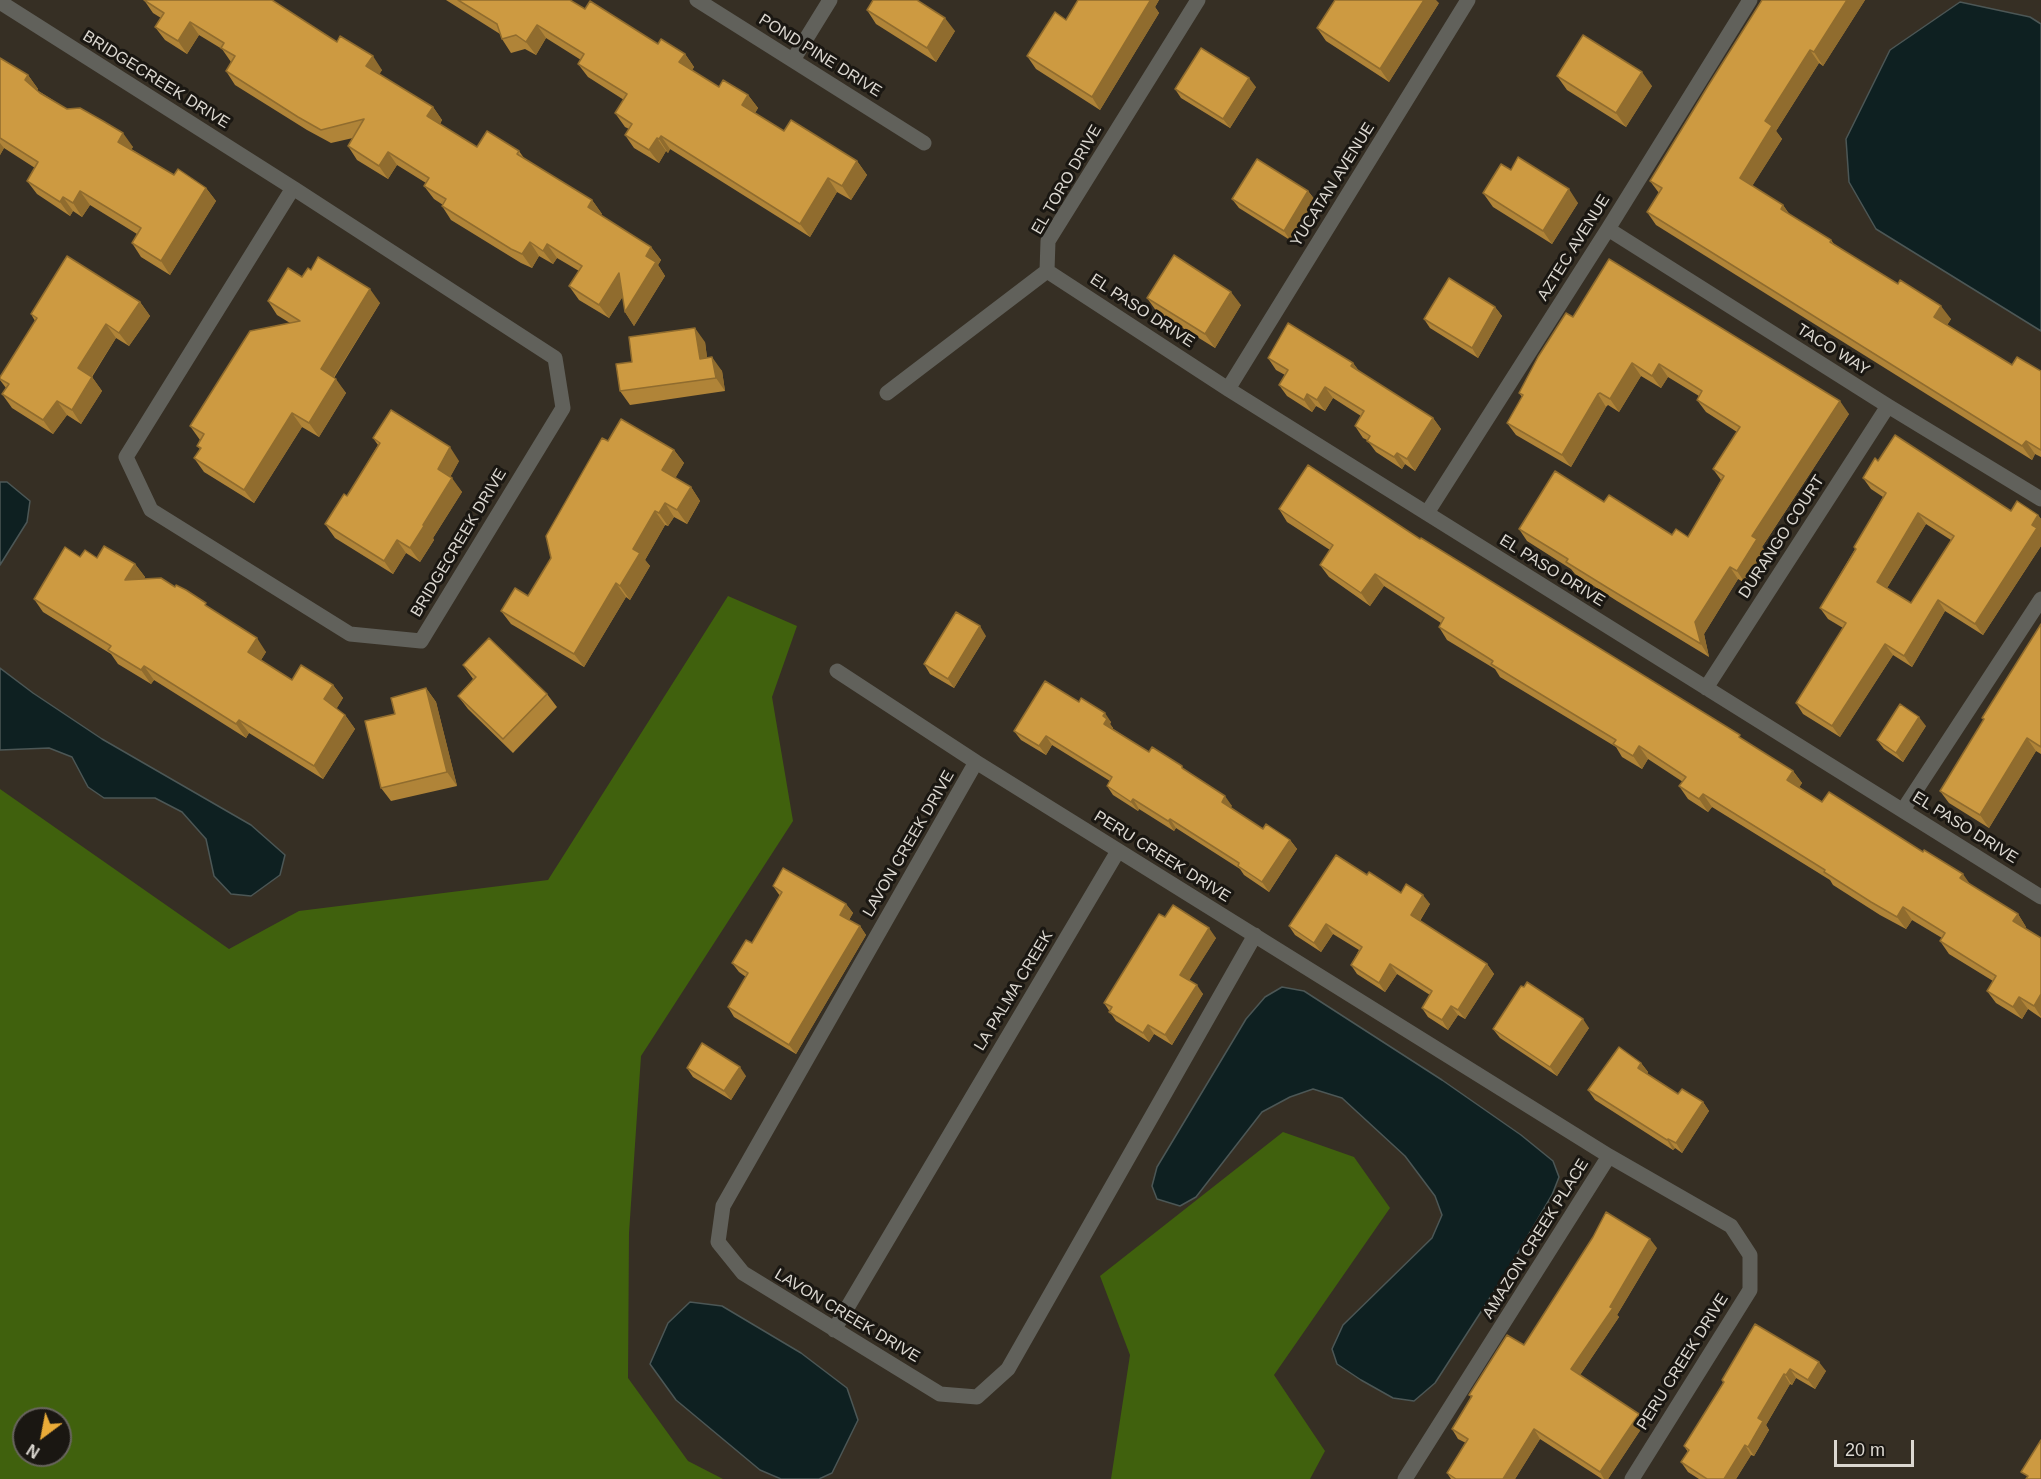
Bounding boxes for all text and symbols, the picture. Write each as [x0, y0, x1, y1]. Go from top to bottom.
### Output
street label: POND PINE DRIVE [755, 10, 885, 102]
street label: BRIDGECREEK DRIVE [79, 27, 233, 133]
street label: YUCATAN AVENUE [1287, 119, 1379, 251]
street label: EL TORO DRIVE [1028, 122, 1106, 238]
street label: AZTEC AVENUE [1534, 191, 1614, 305]
street label: EL PASO DRIVE [1086, 270, 1198, 352]
street label: TACO WAY [1793, 320, 1873, 380]
street label: BRIDGECREEK DRIVE [407, 465, 511, 621]
street label: DURANGO COURT [1735, 472, 1829, 602]
street label: EL PASO DRIVE [1496, 531, 1608, 611]
street label: LAVON CREEK DRIVE [859, 767, 959, 921]
street label: EL PASO DRIVE [1909, 788, 2021, 868]
street label: PERU CREEK DRIVE [1090, 807, 1234, 907]
street label: LA PALMA CREEK [971, 927, 1057, 1055]
street label: AMAZON CREEK PLACE [1479, 1155, 1593, 1323]
street label: LAVON CREEK DRIVE [771, 1265, 923, 1367]
street label: PERU CREEK DRIVE [1633, 1290, 1733, 1434]
north arrow [12, 1407, 72, 1467]
scale bar [1837, 1428, 1916, 1466]
text: 20 m [1845, 1440, 1885, 1460]
text: N [24, 1441, 43, 1461]

